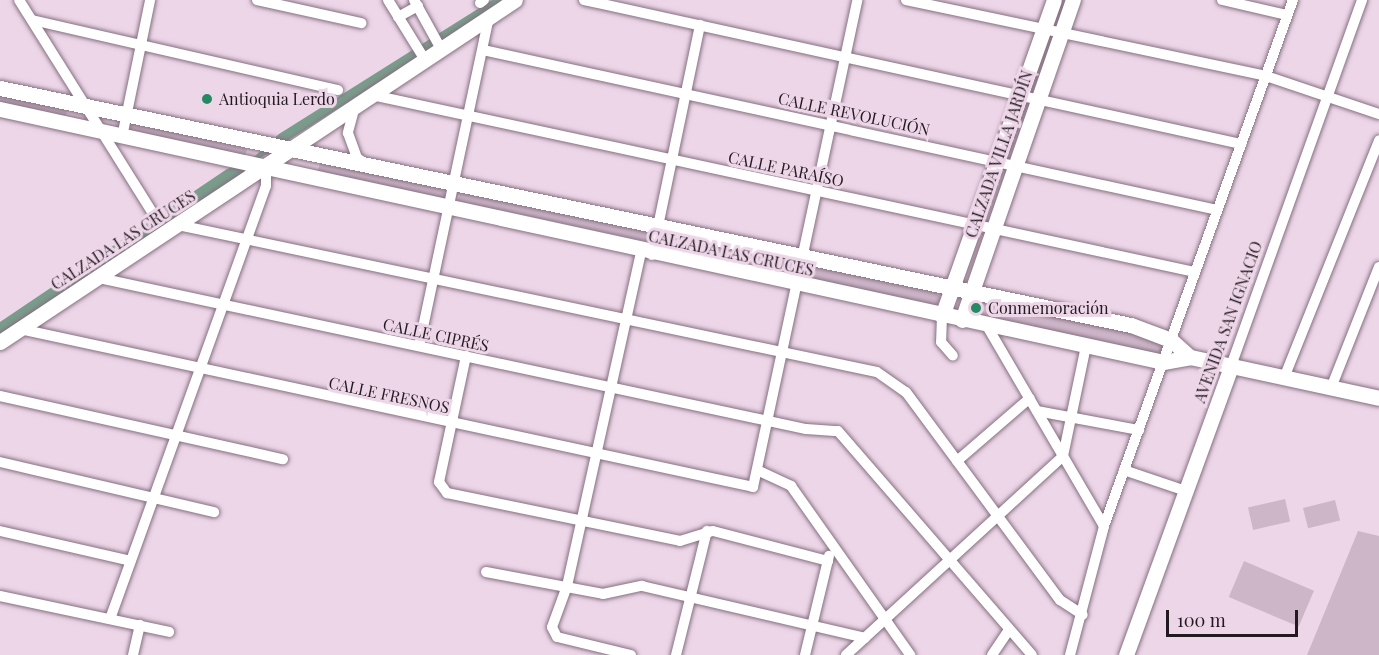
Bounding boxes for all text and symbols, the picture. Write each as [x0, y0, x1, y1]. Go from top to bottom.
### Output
street label: CALZADA VILLA JARDÍN [961, 67, 1037, 241]
place label: Antioquia Lerdo [219, 89, 335, 109]
street label: CALLE REVOLUCIÓN [776, 89, 932, 139]
marker: Antioquia Lerdo [200, 92, 214, 106]
street label: CALLE PARAÍSO [726, 147, 846, 191]
street label: CALZADA LAS CRUCES [47, 186, 199, 294]
street label: CALZADA LAS CRUCES [647, 226, 815, 280]
street label: AVENIDA SAN IGNACIO [1190, 239, 1266, 405]
place label: Conmemoración [988, 298, 1108, 318]
marker: Conmemoración [969, 301, 983, 315]
street label: CALLE CIPRÉS [381, 314, 491, 356]
street label: CALLE FRESNOS [327, 373, 451, 417]
scale bar [1169, 598, 1301, 636]
text: 100 m [1177, 608, 1226, 632]

